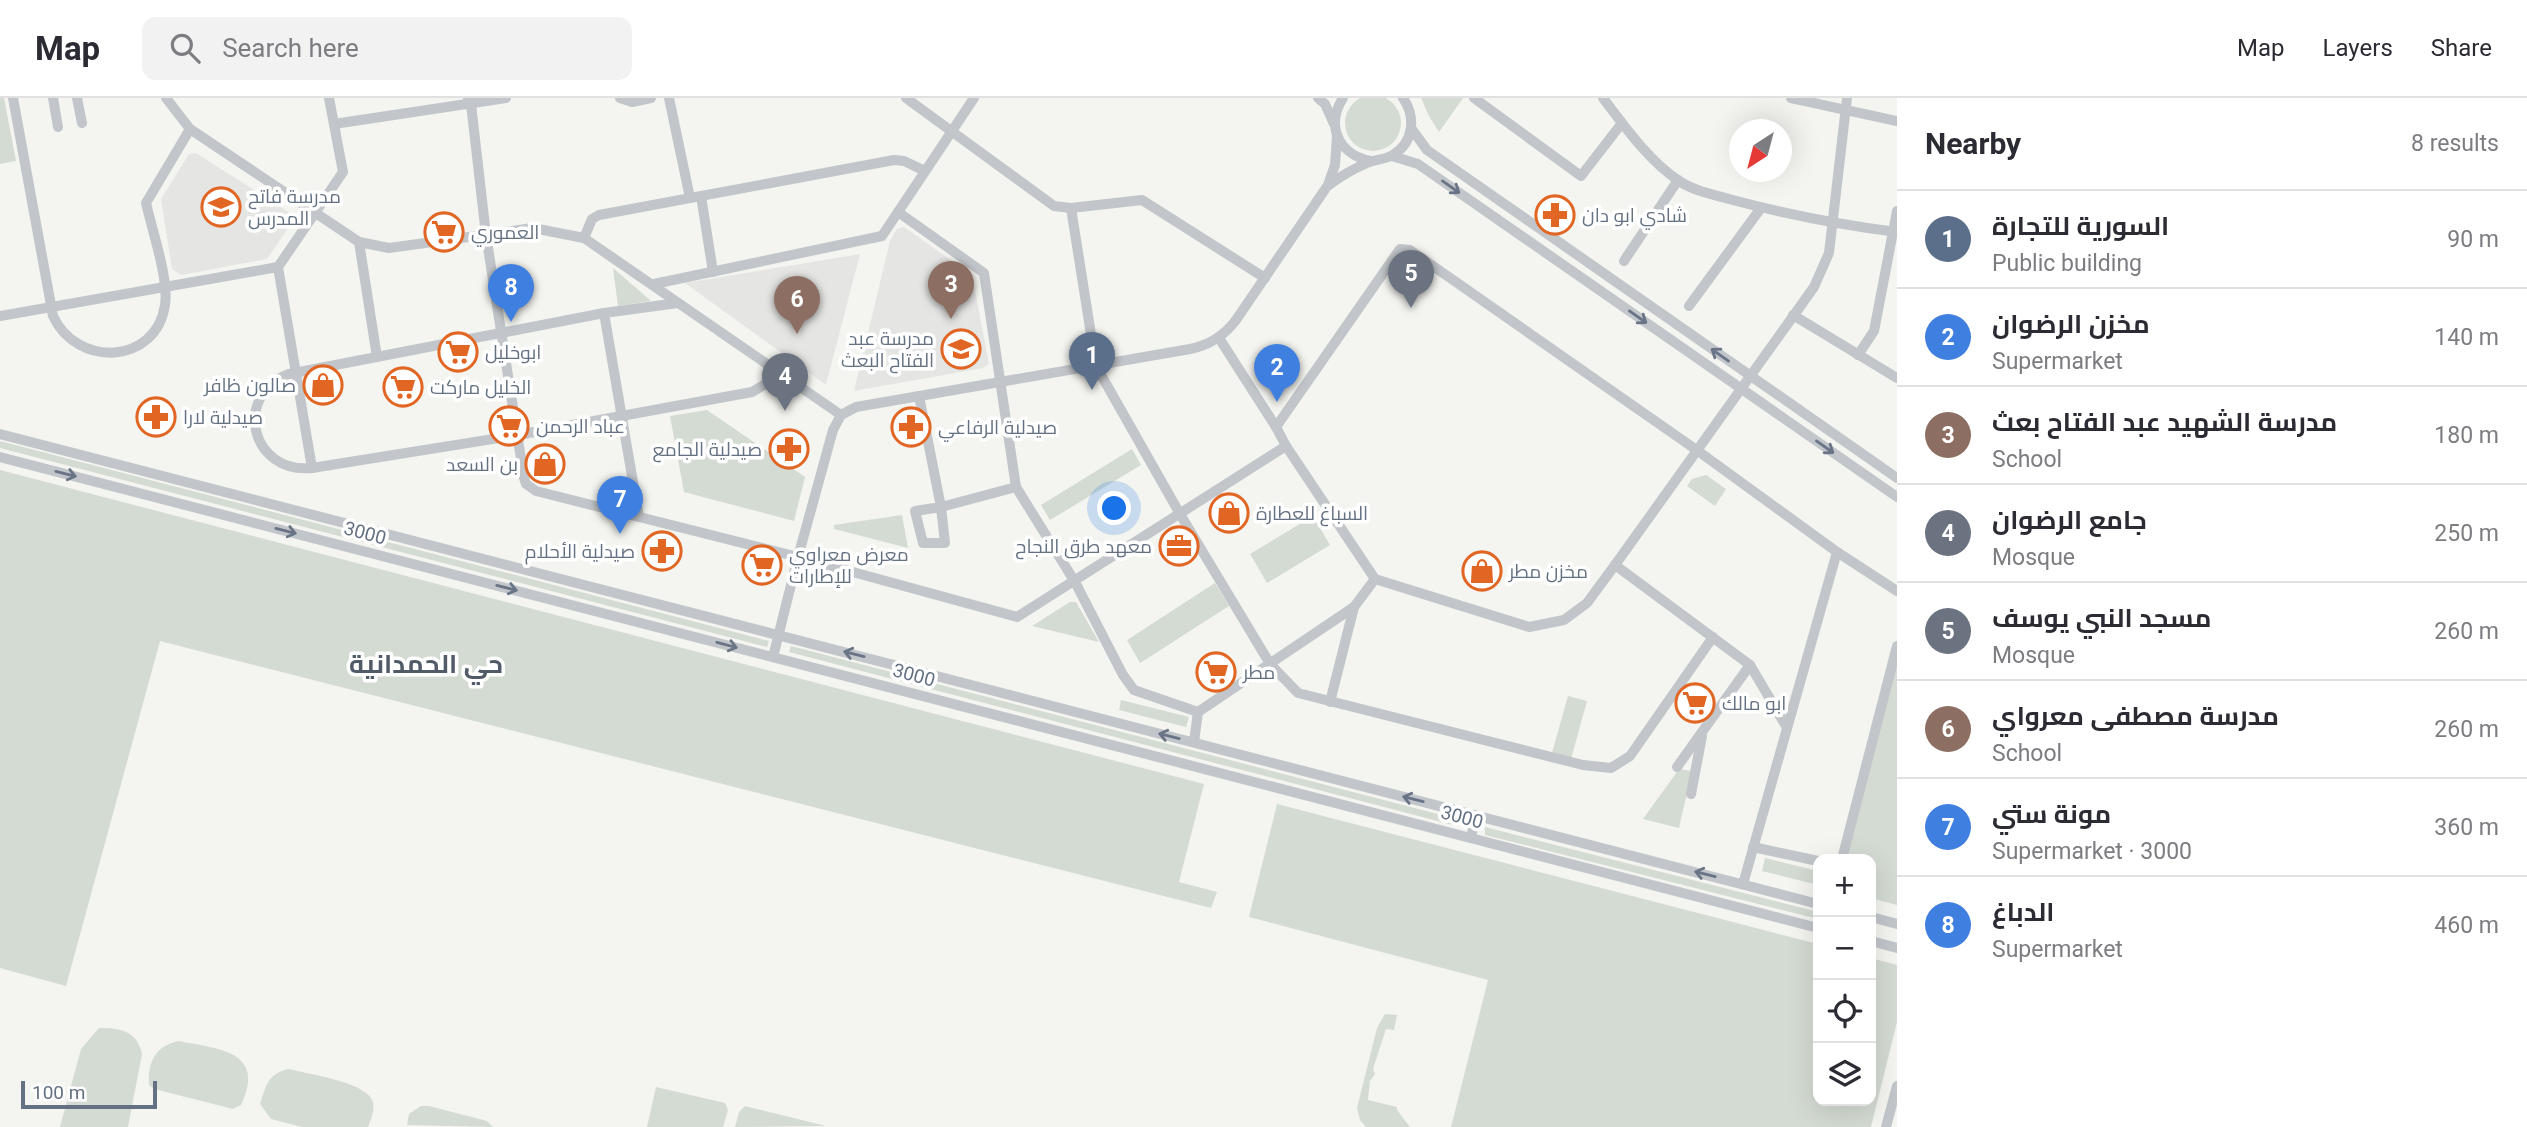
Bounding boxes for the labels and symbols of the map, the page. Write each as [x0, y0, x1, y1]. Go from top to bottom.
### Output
north arrow [1729, 119, 1792, 182]
one-way arrow [1441, 180, 1460, 194]
place label: مدرسة فاتح المدرس [248, 185, 341, 230]
school or university icon: مدرسة فاتح المدرس [200, 186, 242, 228]
pharmacy icon: شادي ابو دان [1534, 194, 1576, 236]
place label: شادي ابو دان [1582, 204, 1687, 230]
supermarket icon: العموري [423, 211, 465, 253]
place label: العموري [471, 221, 539, 247]
pin: 5 [1388, 250, 1434, 308]
pin: 3 [928, 261, 974, 319]
pin: 8 [488, 264, 534, 322]
pin: 6 [774, 276, 820, 334]
one-way arrow [1628, 310, 1647, 324]
place label: مدرسة عبد الفتاح البعث [841, 327, 934, 374]
school or university icon: مدرسة عبد الفتاح البعث [940, 328, 982, 370]
supermarket icon: ابوخليل [437, 331, 479, 373]
pin: 1 [1069, 332, 1115, 390]
place label: ابوخليل [485, 341, 541, 364]
pin: 2 [1254, 344, 1300, 402]
one-way arrow [1711, 348, 1730, 362]
pin: 4 [762, 353, 808, 411]
shop icon: صالون ظافر [302, 364, 344, 406]
supermarket icon: الخليل ماركت [382, 366, 424, 408]
place label: صالون ظافر [203, 374, 296, 397]
place label: الخليل ماركت [430, 376, 531, 399]
pharmacy icon: صيدلية لارا [135, 396, 177, 438]
supermarket icon: عباد الرحمن [488, 405, 530, 447]
place label: صيدلية لارا [183, 406, 263, 429]
pharmacy icon: صيدلية الرفاعي [890, 406, 932, 448]
place label: عباد الرحمن [536, 415, 625, 438]
place label: صيدلية الرفاعي [938, 416, 1057, 442]
pharmacy icon: صيدلية الجامع [768, 428, 810, 470]
place label: صيدلية الجامع [653, 438, 762, 463]
one-way arrow [1815, 440, 1834, 454]
shop icon: بن السعد [524, 443, 566, 485]
place label: بن السعد [446, 453, 518, 476]
one-way arrow [54, 468, 77, 481]
pin: 7 [597, 476, 643, 534]
your location [1097, 491, 1131, 525]
shop icon: السباغ للعطارة [1208, 492, 1250, 534]
place label: السباغ للعطارة [1256, 502, 1368, 527]
street label: 3000 [341, 516, 389, 550]
one-way arrow [274, 525, 297, 538]
office icon: معهد طرق النجاح [1158, 525, 1200, 567]
pharmacy icon: صيدلية الأحلام [641, 530, 683, 572]
place label: معهد طرق النجاح [1015, 535, 1152, 560]
place label: صيدلية الأحلام [525, 540, 635, 565]
place label: معرض معراوي للإطارات [789, 543, 909, 588]
supermarket icon: معرض معراوي للإطارات [741, 544, 783, 586]
shop icon: مخزن مطر [1461, 550, 1503, 592]
place label: مخزن مطر [1508, 560, 1588, 583]
one-way arrow [495, 582, 517, 595]
one-way arrow [716, 639, 738, 652]
one-way arrow [843, 647, 865, 660]
district label: حي الحمدانية [349, 649, 503, 685]
supermarket icon: مطر [1195, 651, 1237, 693]
street label: 3000 [890, 658, 938, 692]
place label: مطر [1242, 661, 1275, 684]
supermarket icon: ابو مالك [1674, 682, 1716, 724]
place label: ابو مالك [1722, 692, 1786, 715]
one-way arrow [1158, 729, 1181, 742]
one-way arrow [1402, 792, 1425, 805]
street label: 3000 [1438, 800, 1486, 834]
one-way arrow [1694, 867, 1717, 880]
scale bar [21, 1078, 158, 1110]

